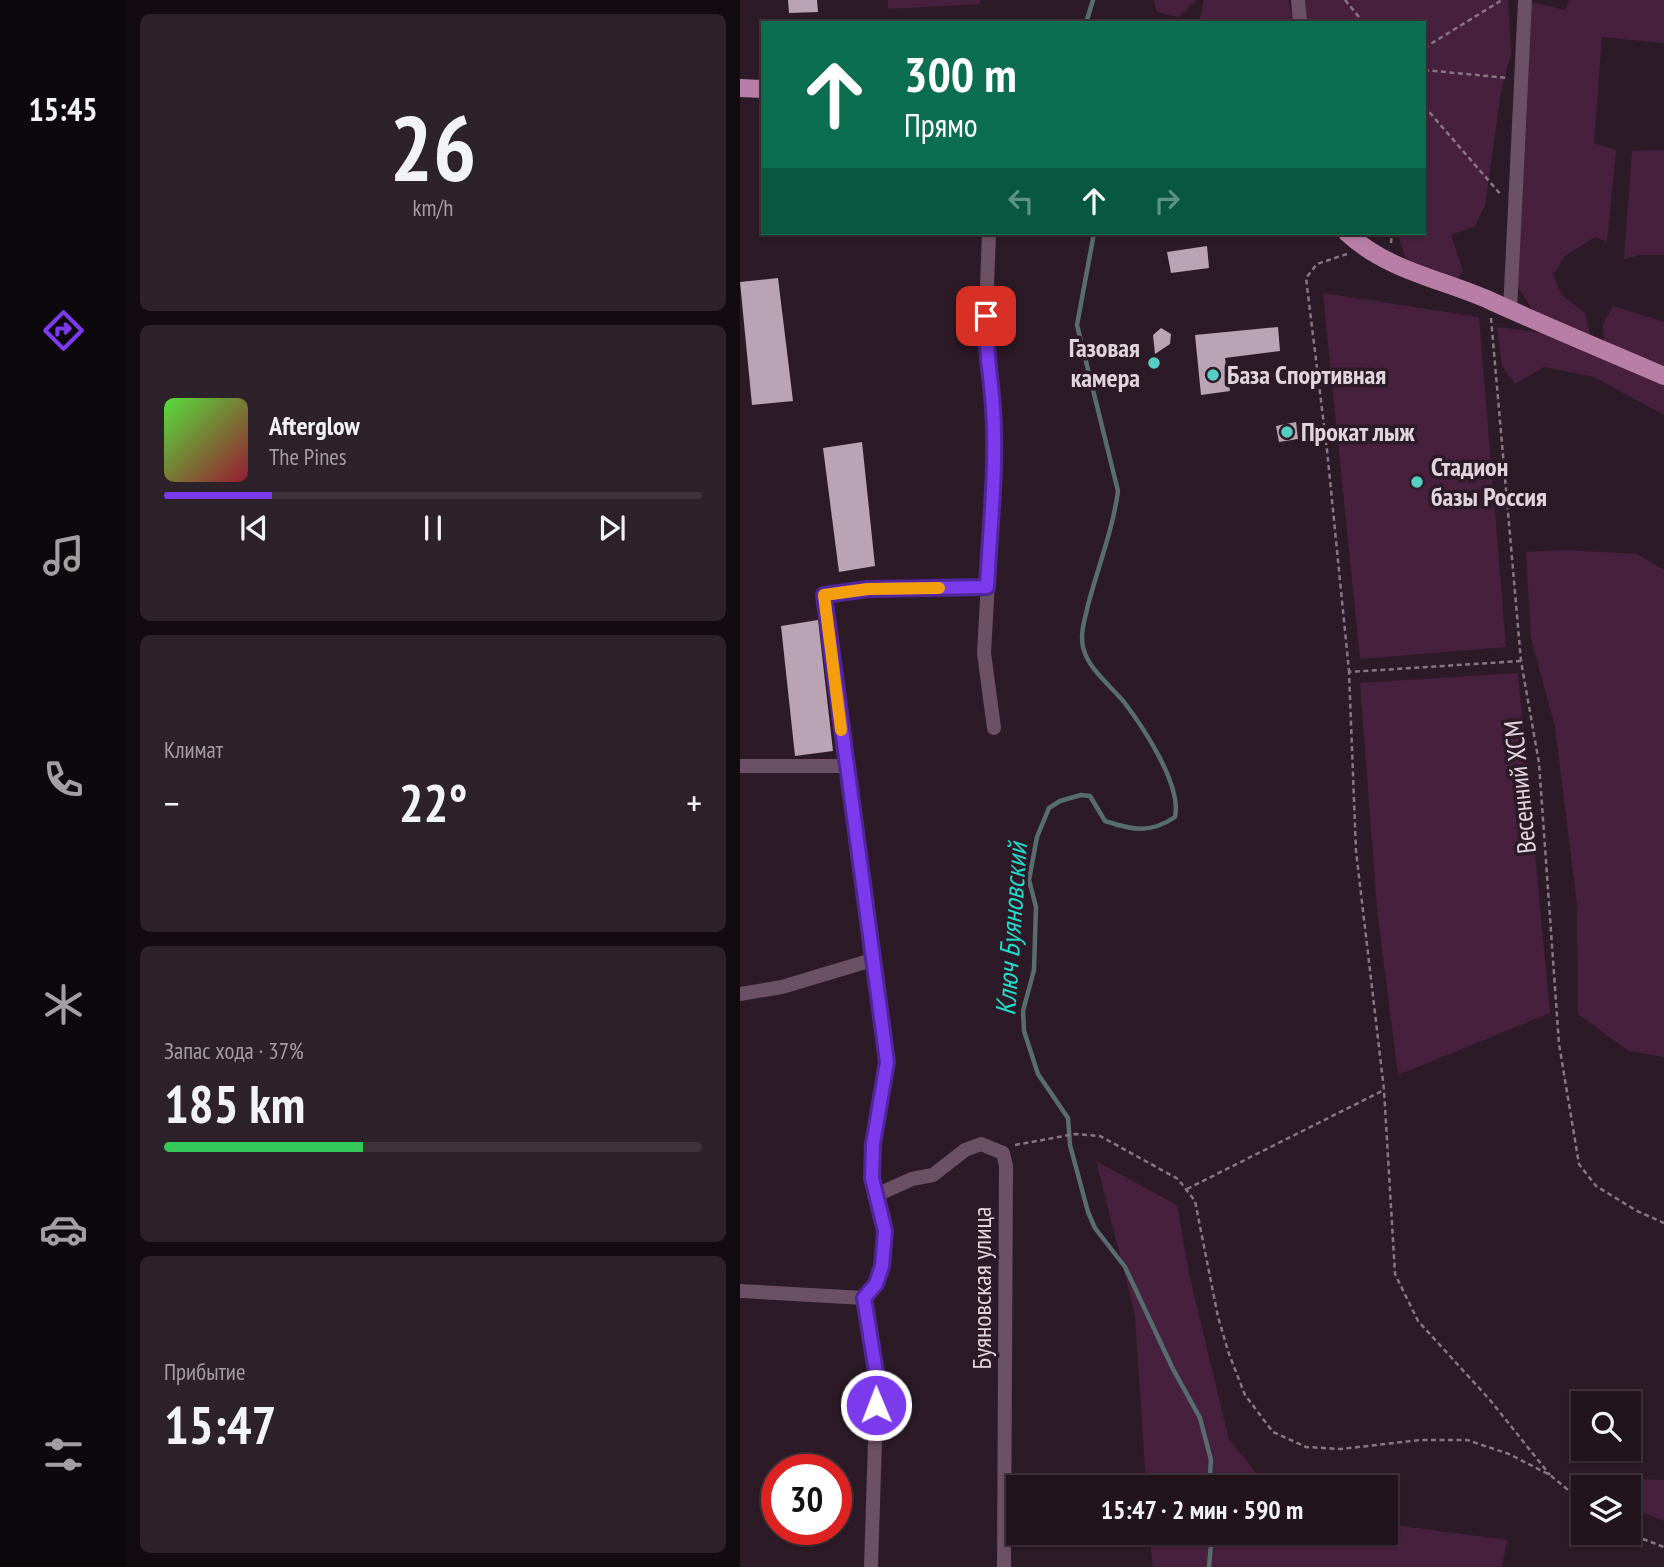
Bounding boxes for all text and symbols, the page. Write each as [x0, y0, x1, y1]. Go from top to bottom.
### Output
text: 300 m [904, 42, 1017, 106]
icon: ahead [789, 49, 880, 140]
text: 15:45 [28, 88, 98, 130]
text: 26 [390, 88, 477, 206]
text: Прямо [904, 104, 978, 146]
icon: left [1002, 182, 1040, 220]
icon: ahead [1075, 182, 1113, 220]
icon: right [1148, 182, 1186, 220]
text: km/h [413, 193, 453, 222]
pin [956, 286, 1016, 346]
icon: arrive [967, 297, 1005, 335]
icon: directions [39, 306, 88, 355]
place label: Газовая камера [1069, 331, 1140, 394]
marker: Газовая камера [1146, 355, 1162, 371]
place label: База Спортивная [1227, 358, 1386, 391]
marker: База Спортивная [1205, 367, 1221, 383]
text: Afterglow [269, 409, 360, 442]
place label: Прокат лыж [1301, 415, 1415, 448]
marker: Прокат лыж [1279, 424, 1295, 440]
text: The Pines [269, 442, 347, 471]
place label: Стадион базы Россия [1431, 450, 1547, 513]
marker: Стадион базы Россия [1409, 474, 1425, 490]
icon: previous [235, 509, 273, 547]
icon: pause [414, 509, 452, 547]
icon: next [593, 509, 631, 547]
icon: music [39, 531, 88, 580]
street label: Весенний ХСМ [1496, 719, 1543, 855]
text: Климат [164, 735, 223, 764]
icon: phone [39, 755, 88, 804]
text: 22° [399, 769, 467, 836]
text: − [164, 778, 180, 827]
text: + [686, 778, 702, 827]
water label: Ключ Буяновский [986, 839, 1035, 1017]
icon: climate [39, 980, 88, 1029]
text: Запас хода · 37% [164, 1036, 304, 1065]
text: 185 km [164, 1070, 305, 1137]
icon: car [39, 1205, 88, 1254]
street label: Буяновская улица [965, 1207, 998, 1369]
text: Прибытие [164, 1357, 245, 1386]
position arrow [839, 1368, 913, 1442]
text: 15:47 [164, 1391, 276, 1458]
map controls [1571, 1391, 1641, 1545]
button: search [1571, 1391, 1641, 1461]
icon: filters [39, 1430, 88, 1479]
speed limit sign: 30 [761, 1454, 852, 1545]
button: layers [1571, 1475, 1641, 1545]
text: 15:47 · 2 мин · 590 m [1101, 1493, 1303, 1526]

